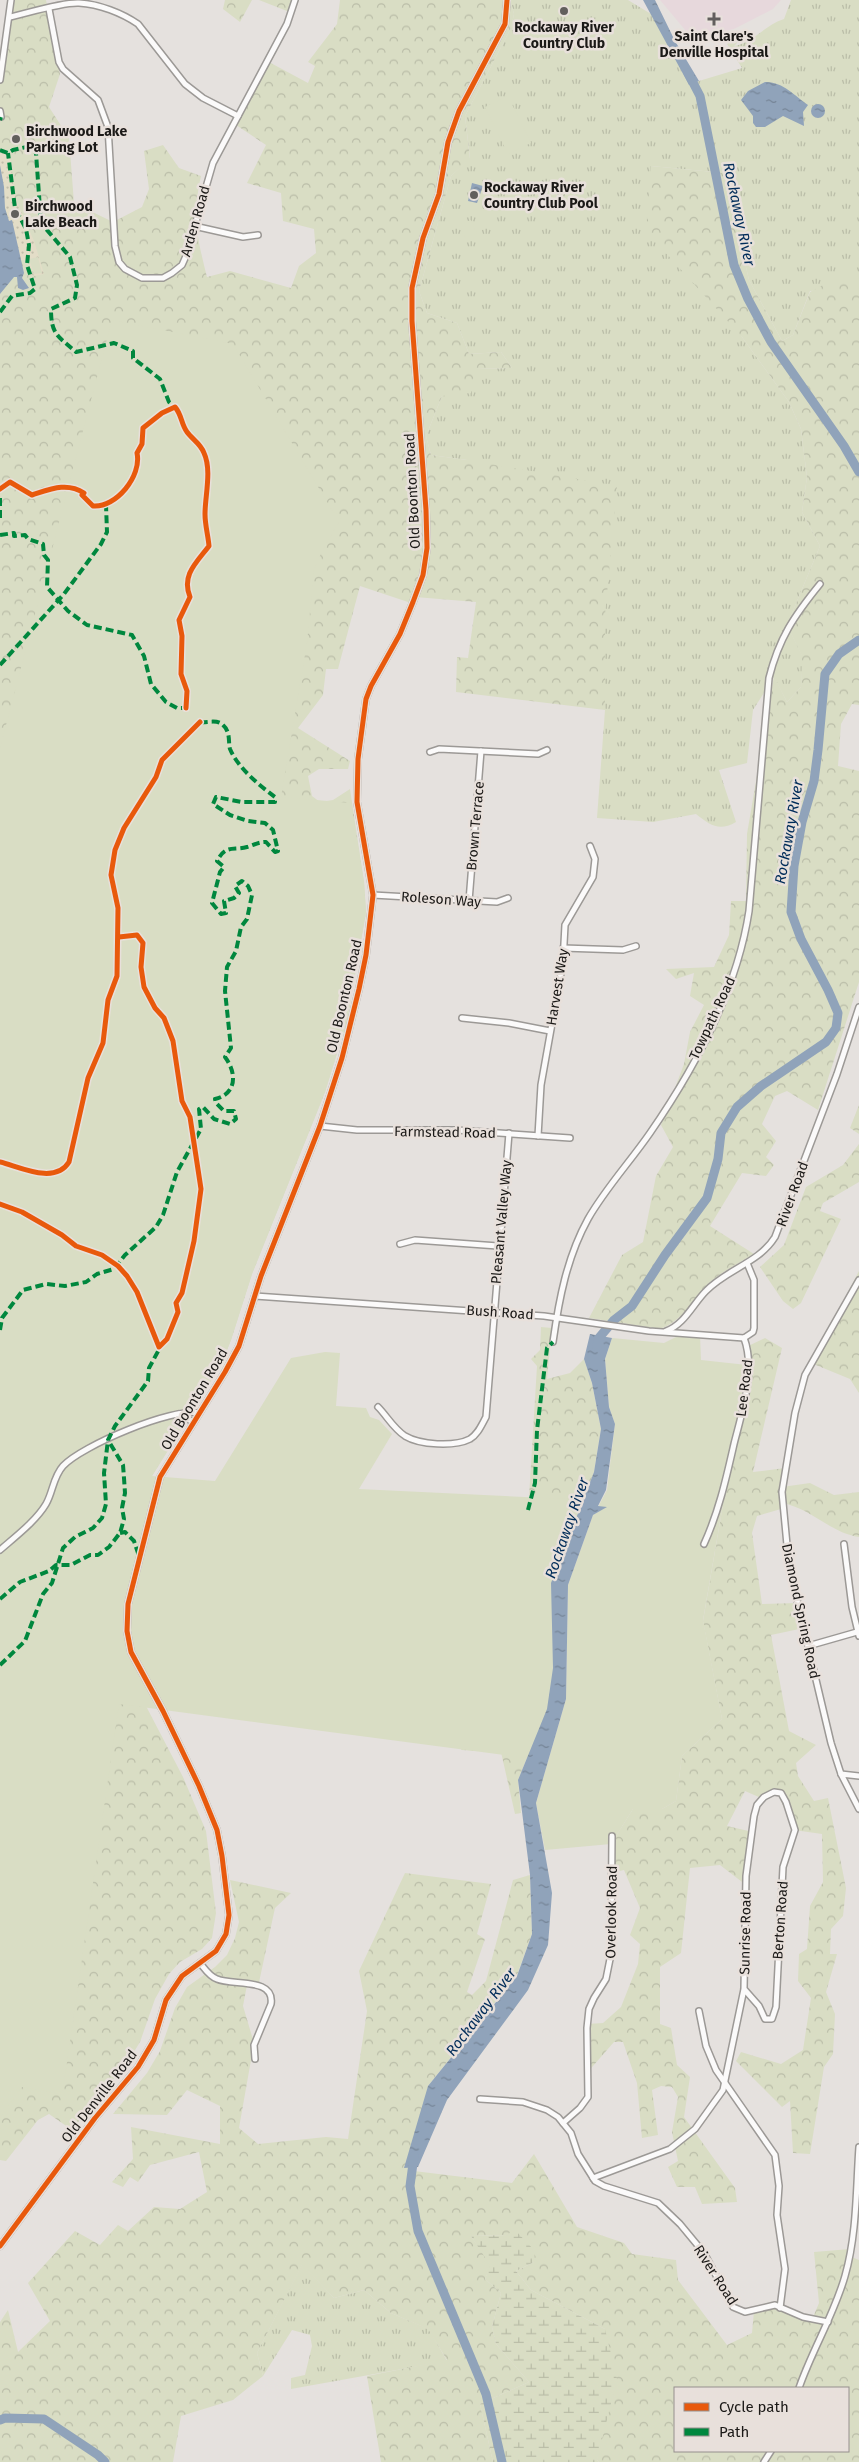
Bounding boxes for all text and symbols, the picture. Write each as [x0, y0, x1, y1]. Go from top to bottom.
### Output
marker: Rockaway River Country Club [558, 5, 570, 17]
marker: Saint Clare's Denville Hospital [707, 12, 721, 26]
place label: Rockaway River Country Club [514, 19, 614, 52]
place label: Saint Clare's Denville Hospital [660, 28, 769, 61]
place label: Birchwood Lake Parking Lot [26, 123, 127, 156]
marker: Birchwood Lake Parking Lot [10, 133, 22, 145]
water label: Rockaway River [719, 161, 759, 269]
place label: Rockaway River Country Club Pool [484, 179, 599, 212]
street label: Arden Road [177, 184, 214, 259]
marker: Rockaway River Country Club Pool [468, 189, 480, 201]
place label: Birchwood Lake Beach [25, 198, 97, 231]
marker: Birchwood Lake Beach [9, 208, 21, 220]
street label: Old Boonton Road [401, 433, 424, 549]
water label: Rockaway River [771, 777, 807, 885]
street label: Brown Terrace [463, 781, 488, 871]
street label: Roleson Way [400, 888, 482, 911]
street label: Old Boonton Road [323, 938, 366, 1055]
street label: Harvest Way [543, 947, 572, 1027]
street label: Towpath Road [686, 974, 739, 1062]
street label: Farmstead Road [394, 1123, 496, 1142]
street label: Pleasant Valley Way [488, 1159, 515, 1285]
street label: River Road [773, 1159, 812, 1229]
street label: Bush Road [466, 1302, 534, 1323]
street label: Old Boonton Road [157, 1345, 232, 1453]
street label: Lee Road [733, 1358, 756, 1418]
water label: Rockaway River [541, 1474, 593, 1581]
street label: Diamond Spring Road [778, 1542, 823, 1680]
street label: Overlook Road [602, 1865, 621, 1959]
street label: Berton Road [769, 1880, 792, 1960]
street label: Sunrise Road [736, 1891, 755, 1975]
water label: Rockaway River [442, 1963, 521, 2060]
street label: Old Denville Road [58, 2046, 141, 2146]
street label: River Road [690, 2242, 741, 2309]
legend [674, 2387, 849, 2452]
text: Cycle path [719, 2398, 789, 2416]
text: Path [719, 2423, 749, 2441]

